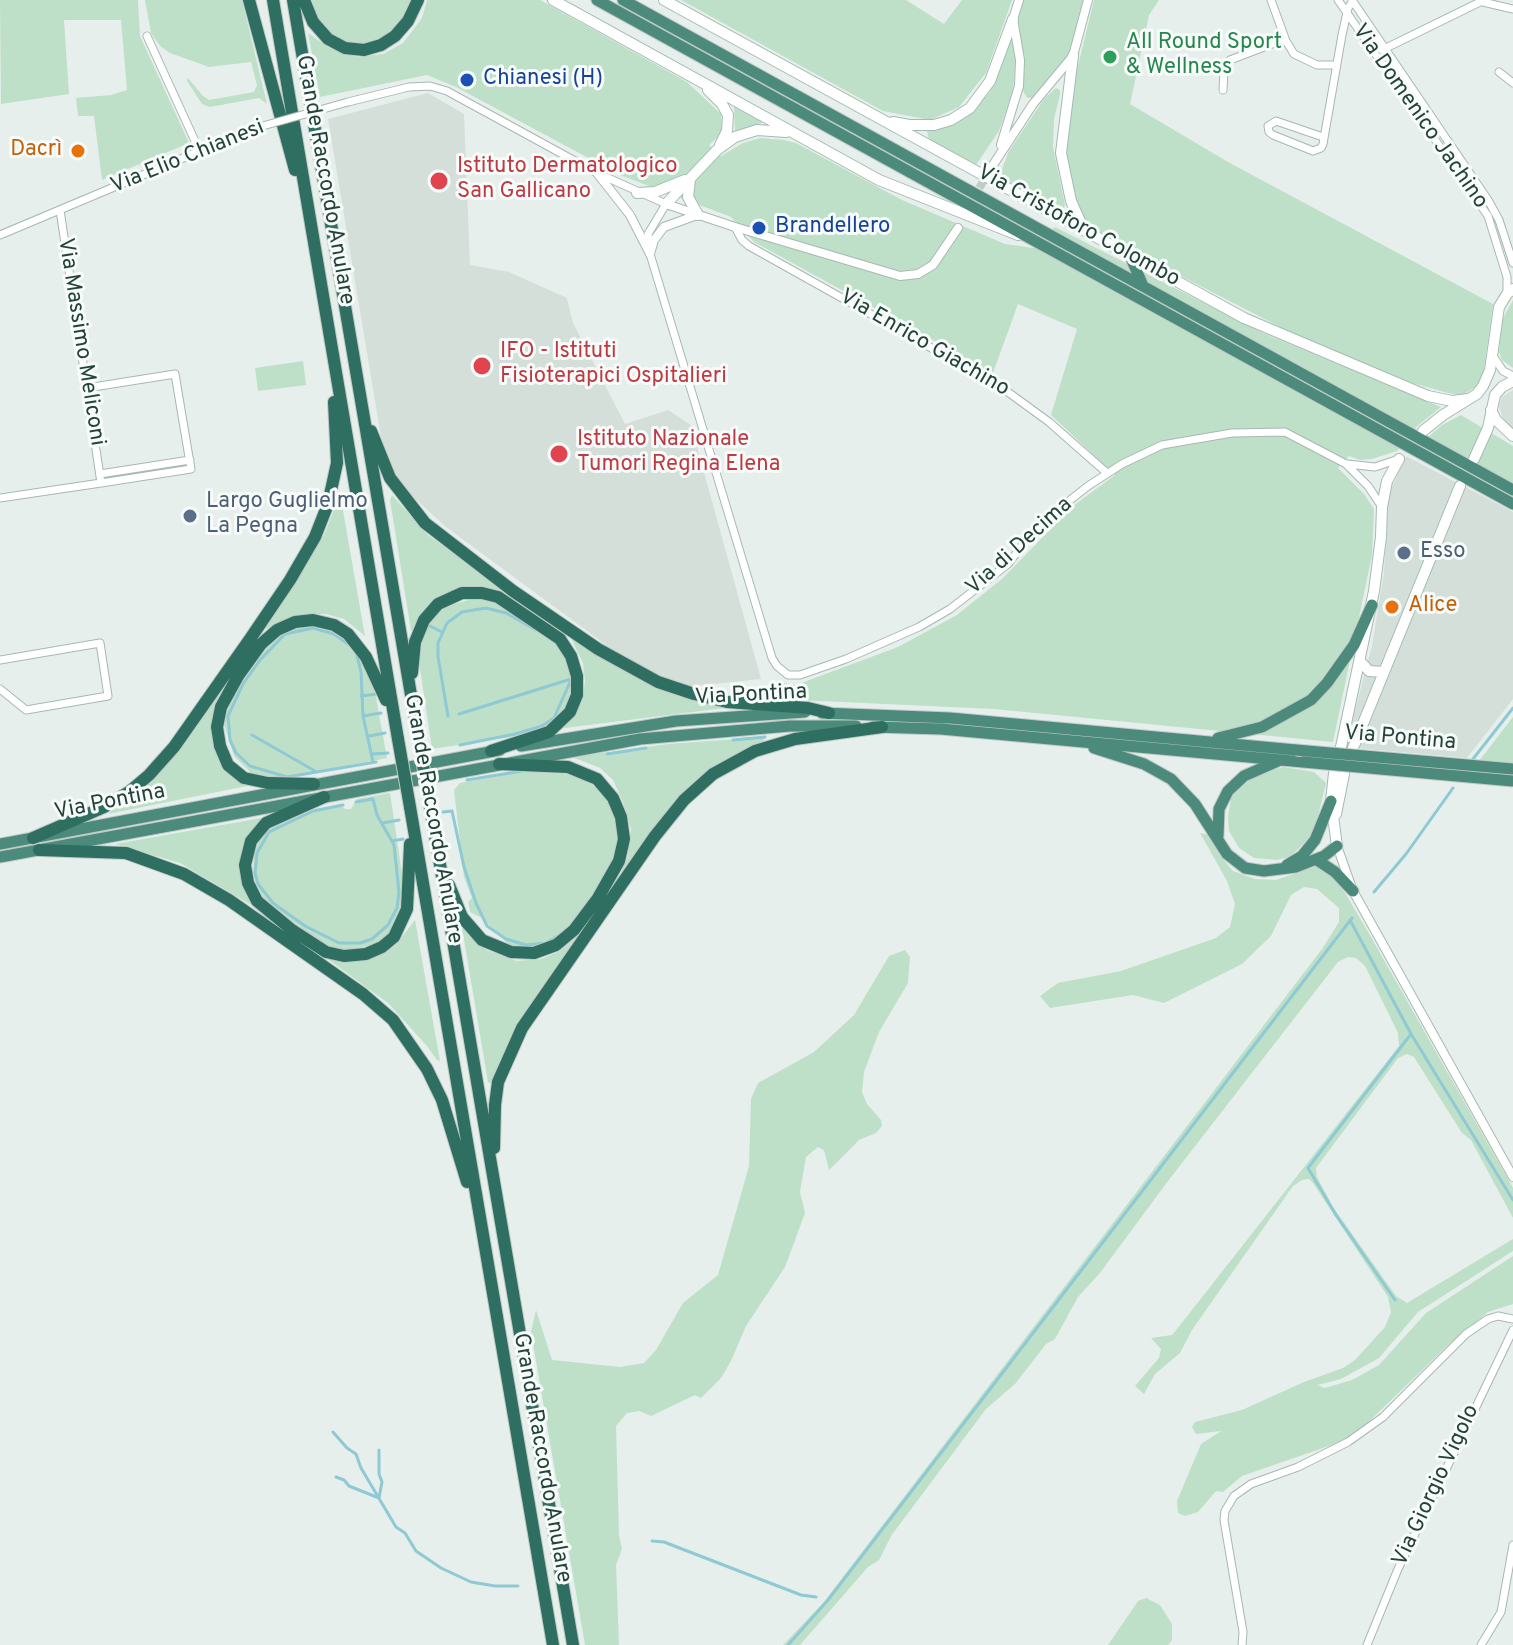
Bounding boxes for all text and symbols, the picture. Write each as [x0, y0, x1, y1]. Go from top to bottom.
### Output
street label: Via Domenico Jachino [1345, 20, 1493, 214]
place label: All Round Sport & Wellness [1126, 31, 1282, 82]
marker: All Round Sport & Wellness [1101, 48, 1119, 66]
street label: Grande Raccordo Anulare [289, 53, 359, 307]
place label: Chianesi (H) [483, 67, 603, 93]
marker: Chianesi (H) [458, 71, 476, 89]
street label: Via Elio Chianesi [108, 115, 268, 201]
place label: Dacrì [10, 138, 62, 164]
marker: Dacrì [69, 142, 87, 160]
place label: Istituto Dermatologico San Gallicano [457, 155, 678, 206]
street label: Via Cristoforo Colombo [972, 160, 1184, 294]
marker: Istituto Dermatologico San Gallicano [428, 170, 450, 192]
place label: Brandellero [775, 215, 890, 241]
marker: Brandellero [750, 219, 768, 237]
street label: Via Massimo Meliconi [51, 236, 109, 448]
street label: Via Enrico Giachino [834, 285, 1014, 403]
place label: IFO - Istituti Fisioterapici Ospitalieri [500, 340, 727, 392]
marker: IFO - Istituti Fisioterapici Ospitalieri [471, 355, 493, 377]
place label: Istituto Nazionale Tumori Regina Elena [577, 428, 780, 480]
marker: Istituto Nazionale Tumori Regina Elena [548, 443, 570, 465]
place label: Largo Guglielmo La Pegna [206, 490, 368, 542]
street label: Via di Decima [961, 492, 1079, 602]
marker: Largo Guglielmo La Pegna [181, 507, 199, 525]
place label: Esso [1420, 540, 1465, 566]
marker: Esso [1395, 544, 1413, 562]
place label: Alice [1408, 594, 1457, 620]
marker: Alice [1383, 598, 1401, 616]
street label: Via Pontina [694, 680, 808, 712]
street label: Grande Raccordo Anulare [397, 692, 467, 946]
street label: Via Pontina [1343, 721, 1457, 757]
street label: Via Pontina [52, 779, 168, 827]
street label: Grande Raccordo Anulare [506, 1331, 576, 1585]
street label: Via Giorgio Vigolo [1388, 1401, 1486, 1571]

